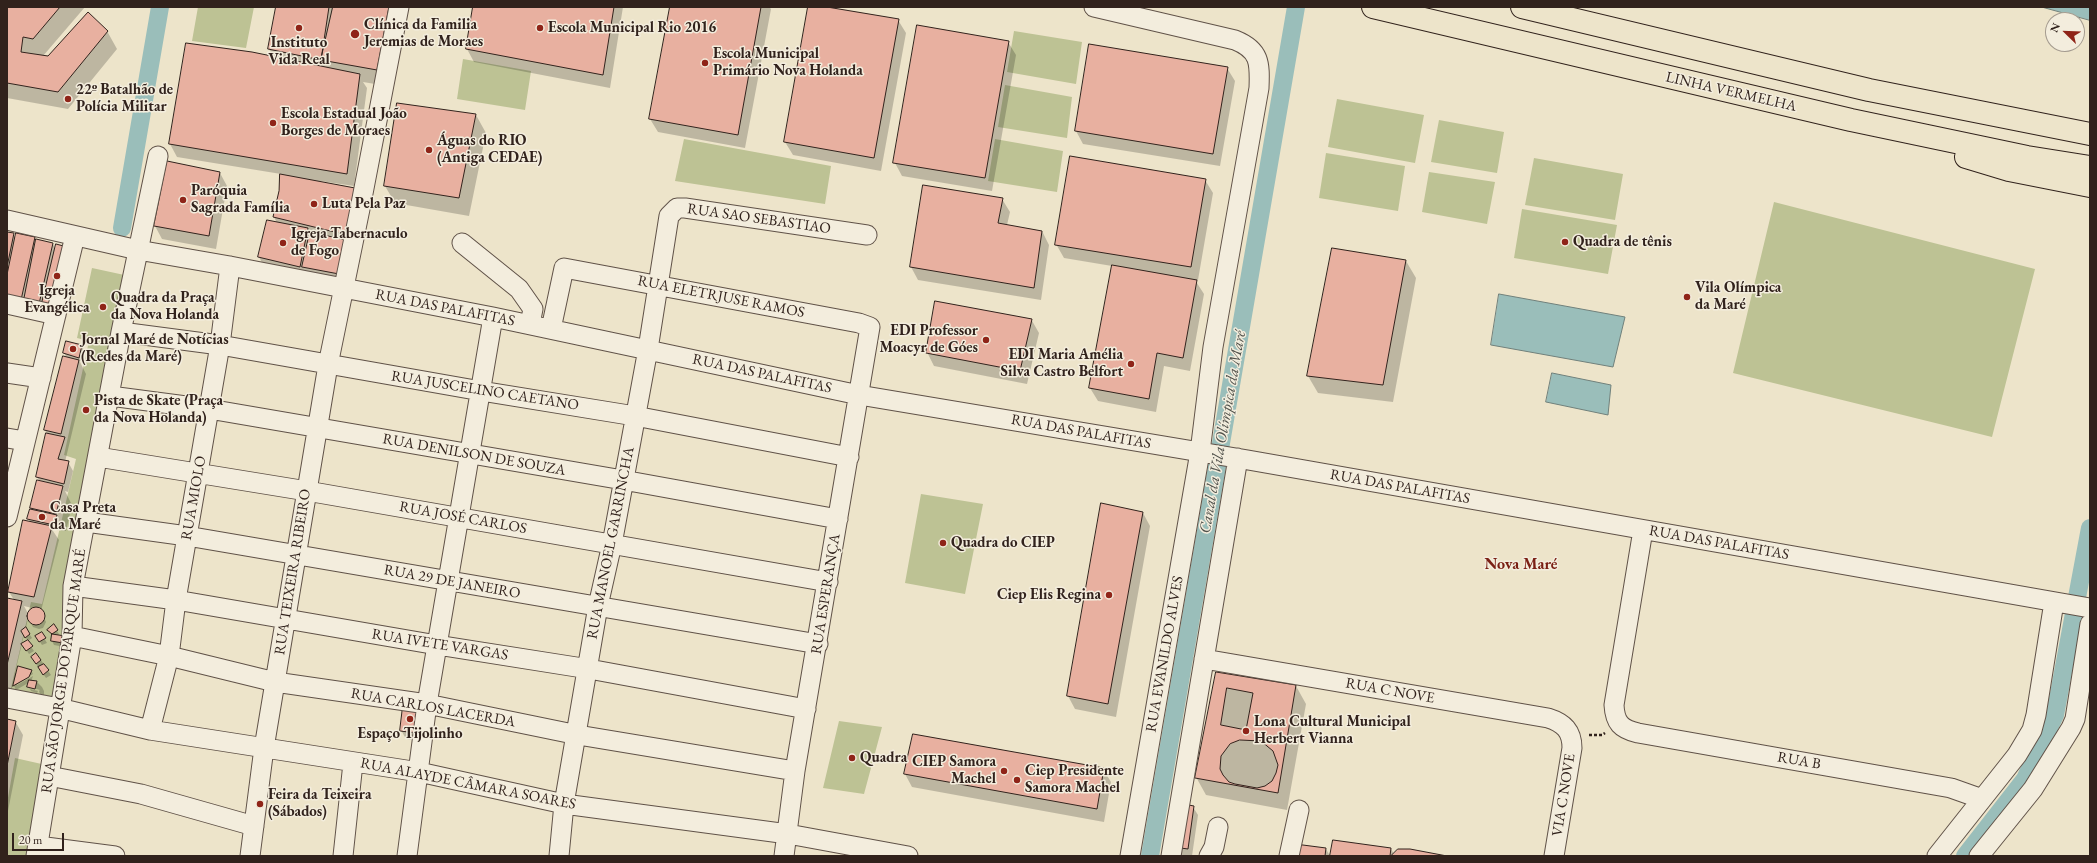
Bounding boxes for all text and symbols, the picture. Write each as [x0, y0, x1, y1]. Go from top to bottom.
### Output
north arrow [2045, 12, 2085, 52]
place label: Clínica da Familia Jeremias de Moraes [364, 16, 483, 51]
place label: Escola Municipal Rio 2016 [548, 19, 716, 37]
text: N [2047, 21, 2063, 35]
marker: Instituto Vida Real [294, 23, 304, 33]
marker: Escola Municipal Rio 2016 [535, 23, 545, 33]
marker: Clínica da Familia Jeremias de Moraes [349, 28, 361, 40]
place label: Instituto Vida Real [268, 34, 330, 69]
place label: Escola Municipal Primário Nova Holanda [713, 45, 863, 80]
marker: Escola Municipal Primário Nova Holanda [700, 58, 710, 68]
street label: LINHA VERMELHA [1664, 68, 1798, 116]
place label: 22º Batalhão de Polícia Militar [76, 81, 173, 116]
marker: 22º Batalhão de Polícia Militar [63, 94, 73, 104]
place label: Escola Estadual João Borges de Moraes [281, 105, 407, 140]
marker: Escola Estadual João Borges de Moraes [268, 118, 278, 128]
place label: Águas do RIO (Antiga CEDAE) [437, 132, 542, 167]
marker: Águas do RIO (Antiga CEDAE) [424, 145, 434, 155]
place label: Paróquia Sagrada Família [191, 182, 290, 217]
marker: Paróquia Sagrada Família [178, 195, 188, 205]
place label: Luta Pela Paz [322, 195, 406, 213]
marker: Luta Pela Paz [309, 199, 319, 209]
street label: RUA SAO SEBASTIAO [686, 200, 832, 238]
place label: Igreja Tabernaculo de Fogo [291, 225, 407, 260]
place label: Quadra de tênis [1573, 233, 1672, 251]
marker: Quadra de tênis [1560, 237, 1570, 247]
marker: Igreja Tabernaculo de Fogo [278, 238, 288, 248]
marker: Igreja Evangélica [52, 271, 62, 281]
street label: RUA ELETRJUSE RAMOS [636, 272, 806, 322]
place label: Vila Olímpica da Maré [1695, 279, 1781, 314]
place label: Igreja Evangélica [25, 282, 89, 317]
street label: RUA DAS PALAFITAS [374, 286, 516, 330]
place label: Quadra da Praça da Nova Holanda [111, 289, 219, 324]
marker: Vila Olímpica da Maré [1682, 292, 1692, 302]
marker: Quadra da Praça da Nova Holanda [98, 302, 108, 312]
place label: EDI Professor Moacyr de Góes [880, 322, 978, 357]
water label: Canal da Vila Olímpica da Maré [1196, 329, 1250, 535]
place label: Jornal Maré de Notícias (Redes da Maré) [81, 331, 229, 366]
marker: EDI Professor Moacyr de Góes [981, 335, 991, 345]
marker: Jornal Maré de Notícias (Redes da Maré) [68, 344, 78, 354]
place label: EDI Maria Amélia Silva Castro Belfort [1001, 346, 1123, 381]
street label: RUA DAS PALAFITAS [691, 350, 833, 398]
marker: EDI Maria Amélia Silva Castro Belfort [1126, 359, 1136, 369]
street label: RUA JUSCELINO CAETANO [390, 367, 580, 415]
place label: Pista de Skate (Praça da Nova Holanda) [94, 392, 223, 427]
marker: Pista de Skate (Praça da Nova Holanda) [81, 405, 91, 415]
street label: RUA DAS PALAFITAS [1010, 411, 1152, 453]
street label: RUA DENILSON DE SOUZA [381, 430, 567, 480]
street label: RUA MANOEL GARRINCHA [584, 445, 638, 641]
street label: RUA MIOLO [178, 454, 210, 542]
street label: RUA DAS PALAFITAS [1329, 466, 1471, 508]
street label: RUA TEIXEIRA RIBEIRO [271, 488, 315, 656]
street label: RUA JOSÉ CARLOS [398, 498, 528, 538]
place label: Casa Preta da Maré [50, 499, 116, 534]
marker: Casa Preta da Maré [37, 512, 47, 522]
street label: RUA DAS PALAFITAS [1648, 522, 1790, 564]
street label: RUA ESPERANÇA [808, 532, 844, 656]
place label: Quadra do CIEP [951, 534, 1055, 552]
marker: Quadra do CIEP [938, 538, 948, 548]
street label: RUA SÃO JORGE DO PARQUE MARÉ [38, 547, 90, 795]
district label: Nova Maré [1485, 555, 1557, 575]
street label: RUA 29 DE JANEIRO [382, 561, 522, 603]
street label: RUA EVANILDO ALVES [1142, 575, 1188, 733]
place label: Ciep Elis Regina [997, 586, 1101, 604]
marker: Ciep Elis Regina [1104, 590, 1114, 600]
street label: RUA IVETE VARGAS [371, 625, 509, 665]
street label: RUA C NOVE [1344, 674, 1436, 708]
street label: RUA CARLOS LACERDA [349, 685, 517, 731]
place label: Lona Cultural Municipal Herbert Vianna [1254, 713, 1411, 748]
marker: Espaço Tijolinho [405, 714, 415, 724]
place label: Espaço Tijolinho [358, 725, 462, 743]
marker: Lona Cultural Municipal Herbert Vianna [1241, 726, 1251, 736]
street label: RUA B [1776, 748, 1822, 774]
place label: Quadra [860, 749, 907, 767]
street label: VIA C NOVE [1549, 752, 1579, 838]
marker: Quadra [847, 753, 857, 763]
place label: CIEP Samora Machel [912, 753, 996, 788]
street label: RUA ALAYDE CÂMARA SOARES [359, 754, 577, 814]
place label: Ciep Presidente Samora Machel [1025, 762, 1124, 797]
marker: CIEP Samora Machel [999, 766, 1009, 776]
marker: Ciep Presidente Samora Machel [1012, 775, 1022, 785]
place label: Feira da Teixeira (Sábados) [268, 786, 371, 821]
marker: Feira da Teixeira (Sábados) [255, 799, 265, 809]
scale bar [14, 825, 66, 851]
text: 20 m [19, 832, 42, 848]

